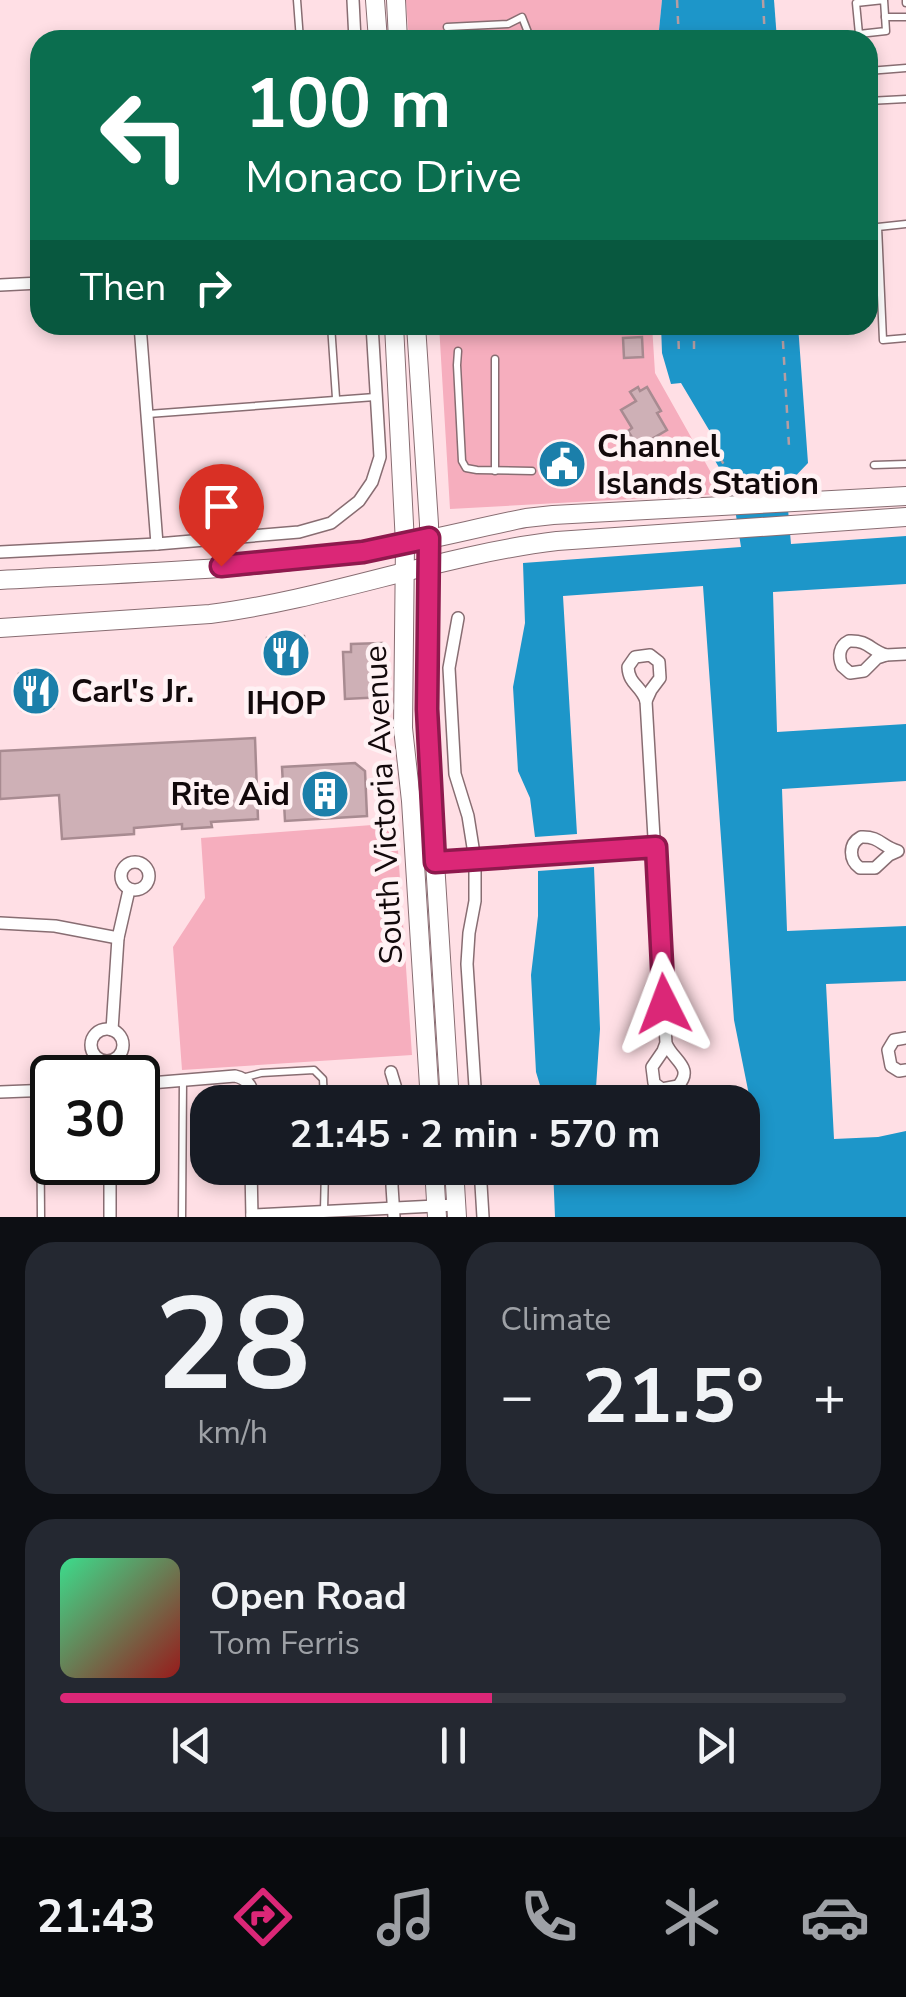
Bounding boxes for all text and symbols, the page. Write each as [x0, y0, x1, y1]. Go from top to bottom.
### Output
text: 100 m [245, 56, 451, 152]
icon: left [80, 70, 210, 200]
text: Monaco Drive [245, 147, 522, 208]
icon: right [186, 260, 241, 315]
text: Then [80, 262, 166, 313]
place label: Channel Islands Station [597, 425, 819, 505]
public building icon: Channel Islands Station [536, 438, 588, 490]
pin [179, 464, 264, 567]
icon: arrive [194, 479, 249, 534]
restaurant icon: IHOP [260, 627, 312, 679]
street label: South Victoria Avenue [354, 644, 413, 965]
restaurant icon: Carl's Jr. [10, 665, 62, 717]
place label: Carl's Jr. [71, 670, 194, 713]
place label: IHOP [246, 682, 326, 725]
building icon: Rite Aid [299, 768, 351, 820]
place label: Rite Aid [171, 773, 290, 816]
position arrow [612, 952, 716, 1056]
speed limit sign: 30 [30, 1055, 160, 1185]
text: 21:45 · 2 min · 570 m [290, 1109, 660, 1160]
text: 28 [155, 1257, 311, 1434]
text: Climate [501, 1298, 611, 1341]
text: 21.5° [582, 1346, 764, 1448]
text: − [501, 1359, 534, 1434]
text: + [813, 1359, 846, 1434]
text: km/h [197, 1411, 268, 1454]
text: Open Road [210, 1571, 407, 1622]
text: Tom Ferris [210, 1622, 360, 1665]
icon: previous [164, 1718, 219, 1773]
icon: pause [426, 1718, 481, 1773]
icon: next [688, 1718, 743, 1773]
icon: directions [228, 1882, 298, 1952]
icon: music [371, 1882, 441, 1952]
icon: phone [514, 1882, 584, 1952]
icon: climate [657, 1882, 727, 1952]
icon: car [800, 1882, 870, 1952]
text: 21:43 [36, 1887, 156, 1948]

